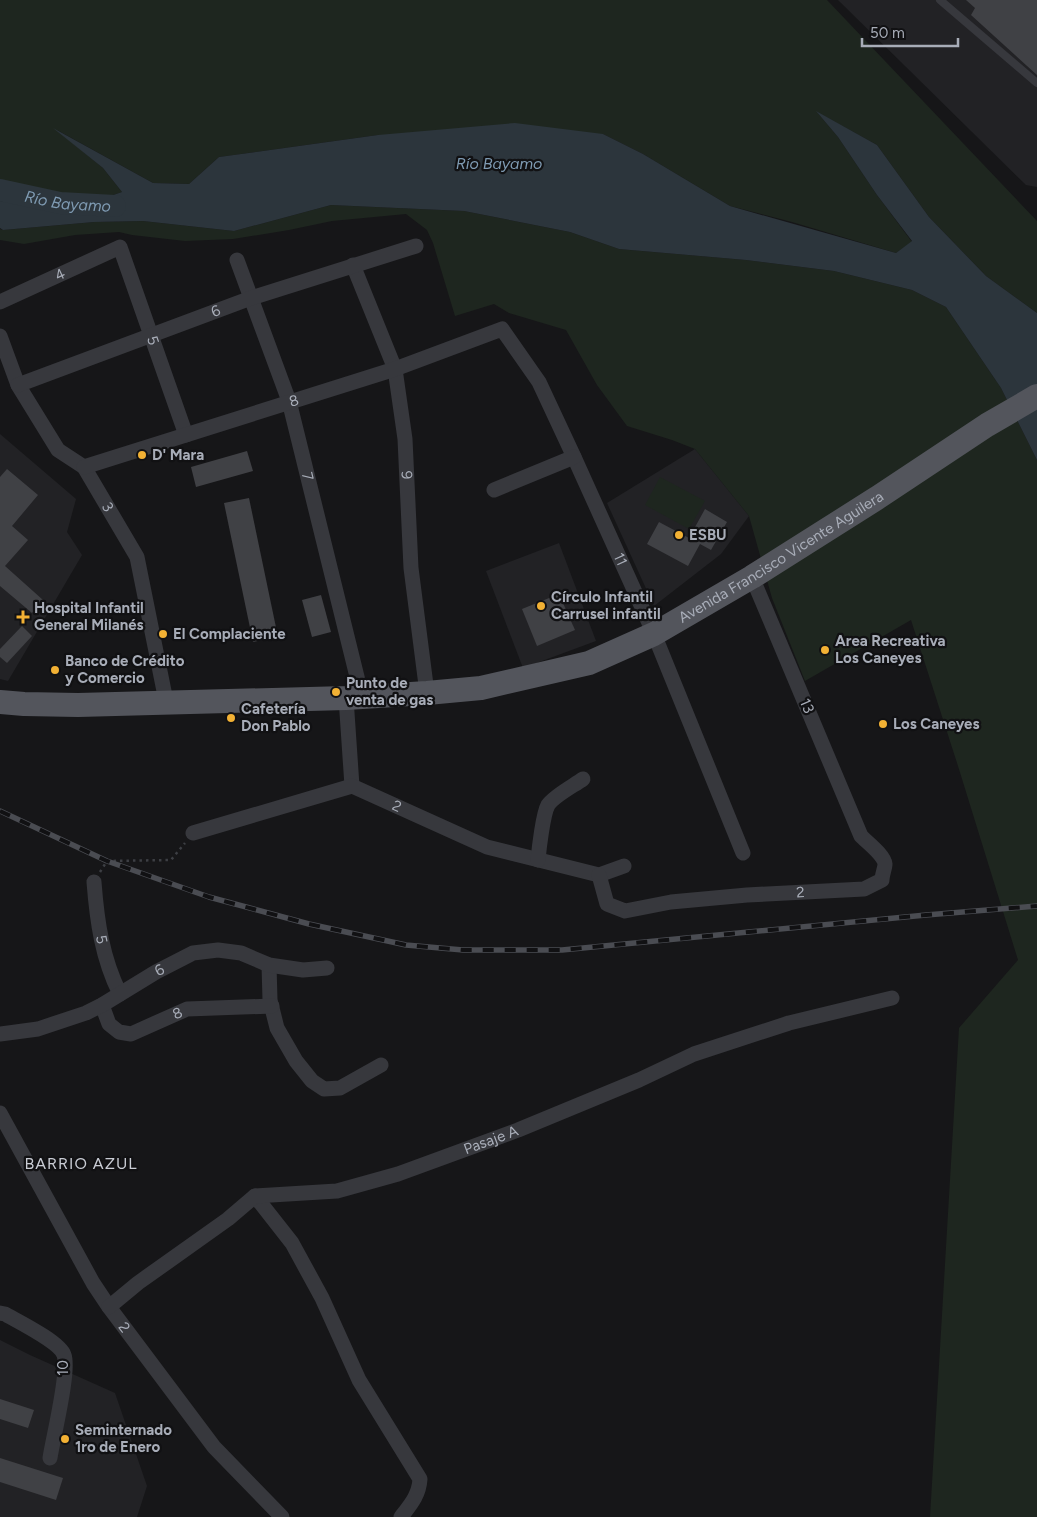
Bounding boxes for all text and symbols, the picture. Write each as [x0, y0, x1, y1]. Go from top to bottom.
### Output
scale bar [862, 15, 958, 47]
text: 50 m [870, 24, 905, 42]
water label: Río Bayamo [456, 154, 542, 173]
water label: Río Bayamo [23, 186, 111, 215]
street label: 4 [52, 264, 68, 285]
street label: 6 [209, 301, 223, 321]
street label: 5 [143, 333, 163, 347]
street label: 8 [287, 391, 301, 411]
place label: D' Mara [152, 446, 204, 464]
marker: D' Mara [136, 449, 148, 461]
street label: 7 [298, 470, 317, 483]
street label: 9 [397, 470, 416, 480]
street label: Avenida Francisco Vicente Aguilera [675, 487, 887, 627]
street label: 3 [98, 499, 117, 515]
place label: ESBU [689, 526, 727, 544]
marker: ESBU [673, 529, 685, 541]
street label: 11 [609, 550, 631, 569]
place label: Círculo Infantil Carrusel infantil [551, 588, 661, 623]
place label: Hospital Infantil General Milanés [34, 599, 144, 634]
marker: Círculo Infantil Carrusel infantil [535, 600, 547, 612]
marker: Hospital Infantil General Milanés [16, 610, 30, 624]
place label: El Complaciente [173, 625, 286, 643]
marker: El Complaciente [157, 628, 169, 640]
place label: Area Recreativa Los Caneyes [835, 632, 946, 667]
marker: Area Recreativa Los Caneyes [819, 644, 831, 656]
place label: Banco de Crédito y Comercio [65, 652, 185, 687]
marker: Banco de Crédito y Comercio [49, 664, 61, 676]
place label: Punto de venta de gas [346, 674, 433, 709]
marker: Punto de venta de gas [330, 686, 342, 698]
street label: 13 [796, 696, 818, 716]
place label: Cafetería Don Pablo [241, 700, 311, 735]
marker: Cafetería Don Pablo [225, 712, 237, 724]
place label: Los Caneyes [893, 715, 979, 733]
marker: Los Caneyes [877, 718, 889, 730]
street label: 2 [389, 796, 404, 816]
street label: 2 [796, 883, 805, 901]
street label: 5 [92, 933, 111, 946]
street label: 6 [152, 960, 168, 980]
street label: 8 [169, 1003, 185, 1023]
street label: Pasaje A [461, 1122, 521, 1158]
district label: BARRIO AZUL [24, 1154, 138, 1173]
street label: 2 [115, 1319, 134, 1336]
street label: 10 [54, 1360, 72, 1376]
place label: Seminternado 1ro de Enero [75, 1421, 172, 1456]
marker: Seminternado 1ro de Enero [59, 1433, 71, 1445]

